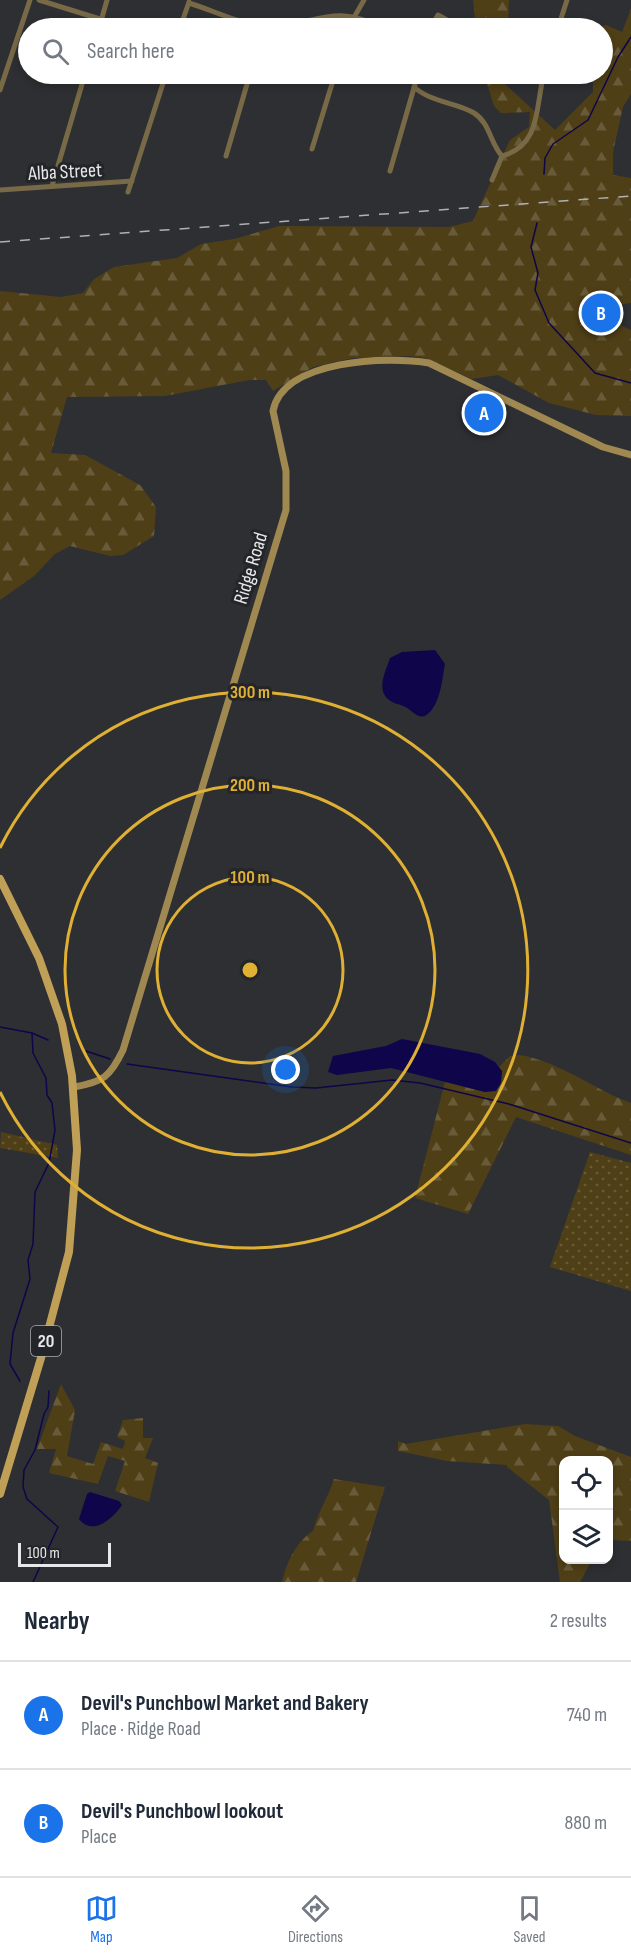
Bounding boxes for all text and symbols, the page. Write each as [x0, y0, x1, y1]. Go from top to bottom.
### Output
search box [18, 18, 613, 84]
icon: search [39, 35, 72, 68]
text: Search here [87, 38, 174, 65]
street label: Alba Street [27, 158, 103, 186]
pin: B [582, 290, 620, 336]
pin: A [464, 390, 504, 436]
street label: Ridge Road [229, 530, 273, 607]
text: 300 m [230, 682, 270, 703]
text: 200 m [230, 775, 270, 796]
text: 100 m [231, 867, 270, 888]
centre of rings [240, 960, 260, 980]
your location [271, 1055, 300, 1084]
road number: 20 [31, 1326, 61, 1356]
map controls [559, 1456, 613, 1564]
button: locate [559, 1456, 613, 1510]
button: layers [559, 1510, 613, 1564]
scale bar [18, 1540, 111, 1568]
text: 100 m [27, 1544, 60, 1563]
text: Nearby [24, 1606, 90, 1637]
text: 2 results [550, 1609, 607, 1633]
text: Devil's Punchbowl Market and Bakery [81, 1690, 369, 1717]
text: A [39, 1703, 48, 1727]
text: 740 m [567, 1703, 607, 1727]
text: Place · Ridge Road [81, 1717, 201, 1741]
text: Devil's Punchbowl lookout [81, 1798, 283, 1825]
text: B [39, 1811, 48, 1835]
text: 880 m [565, 1811, 607, 1835]
text: Place [81, 1825, 117, 1849]
tab: Map [85, 1892, 118, 1947]
tab: Directions [288, 1892, 343, 1947]
tab: Saved [513, 1892, 546, 1947]

